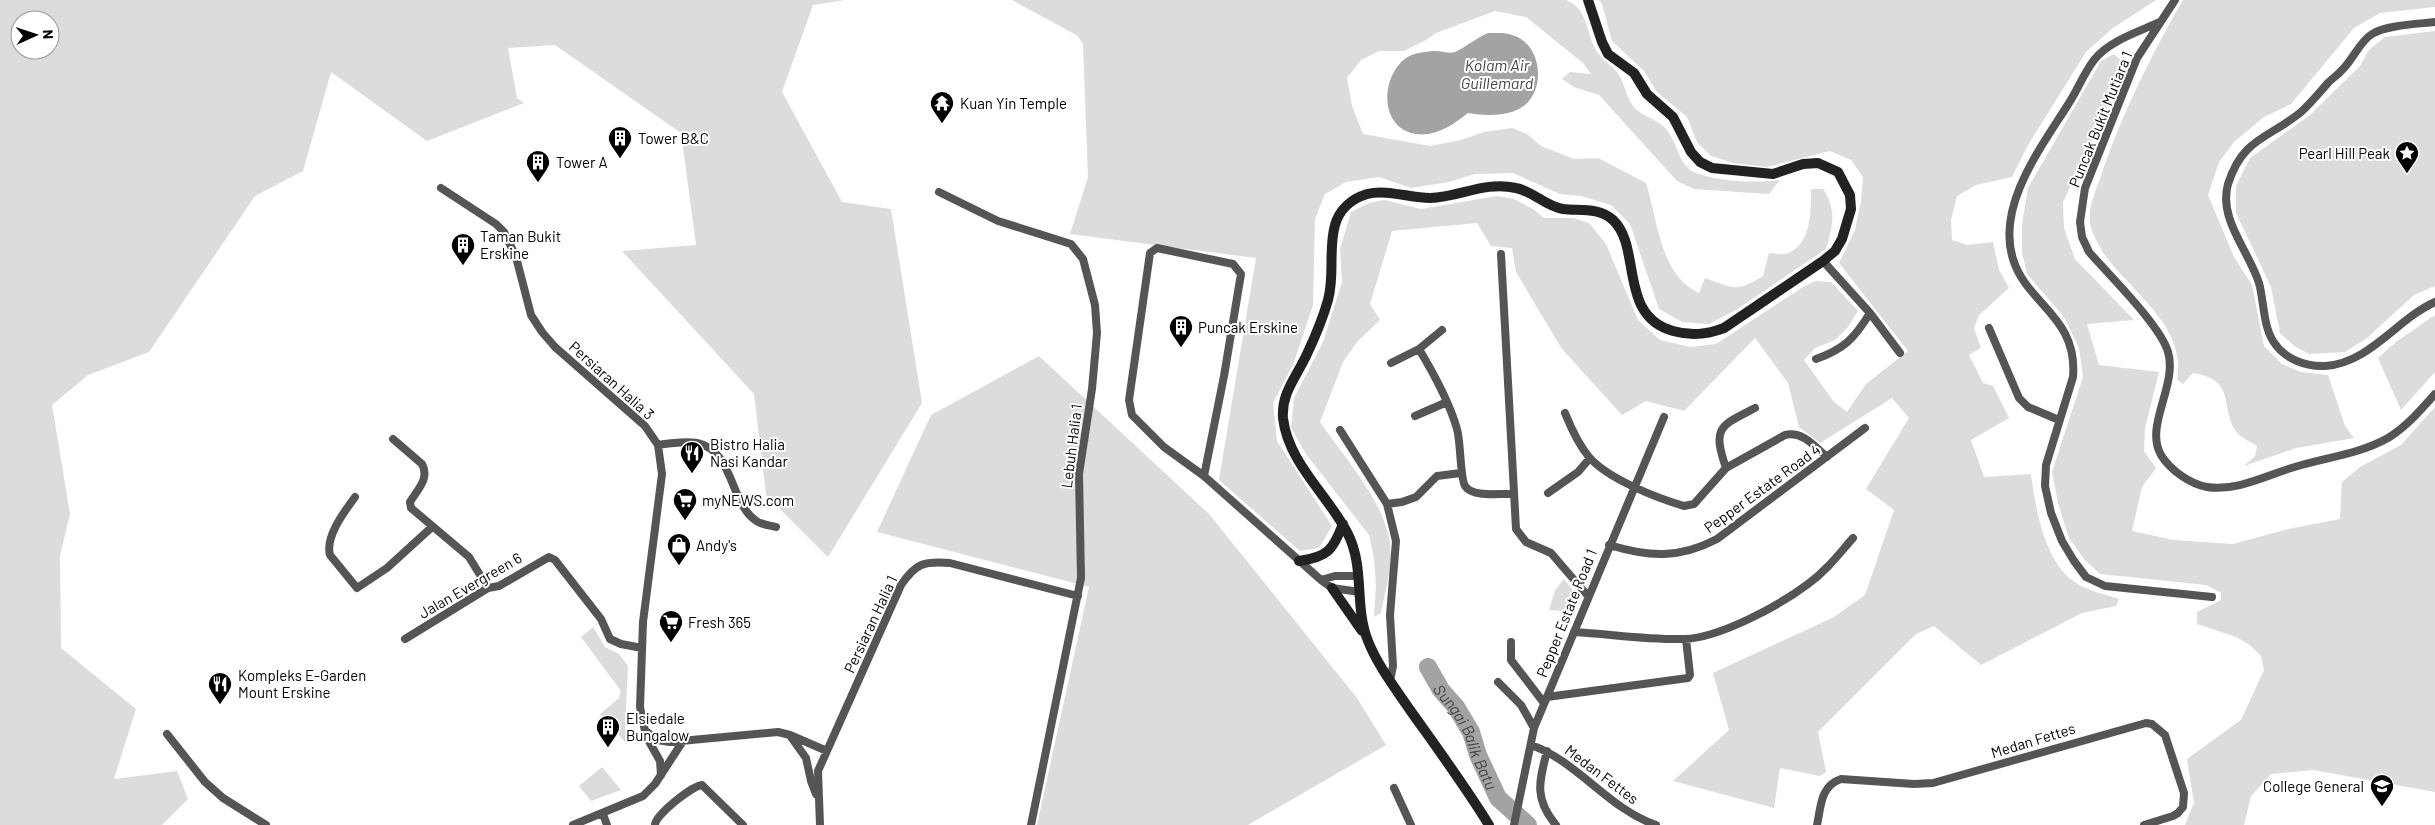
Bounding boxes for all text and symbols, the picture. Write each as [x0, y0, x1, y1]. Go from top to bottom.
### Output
north arrow [10, 10, 60, 60]
text: N [40, 29, 57, 39]
street label: Puncak Bukit Mutiara 1 [2064, 48, 2136, 190]
water label: Kolam Air Guillemard [1461, 55, 1534, 92]
temple icon: Kuan Yin Temple [929, 90, 955, 124]
place label: Kuan Yin Temple [960, 94, 1067, 112]
building icon: Tower B&C [607, 125, 633, 159]
place label: Tower B&C [638, 129, 709, 147]
place icon: Pearl Hill Peak [2394, 140, 2420, 174]
place label: Pearl Hill Peak [2299, 144, 2390, 162]
building icon: Tower A [525, 149, 551, 183]
place label: Tower A [556, 153, 607, 171]
place label: Taman Bukit Erskine [480, 227, 561, 262]
building icon: Taman Bukit Erskine [450, 232, 476, 266]
building icon: Puncak Erskine [1168, 314, 1194, 348]
place label: Puncak Erskine [1198, 318, 1298, 336]
street label: Persiaran Halia 3 [566, 337, 658, 423]
street label: Lebuh Halia 1 [1057, 403, 1085, 489]
place label: Bistro Halia Nasi Kandar [710, 435, 789, 470]
restaurant icon: Bistro Halia Nasi Kandar [679, 440, 705, 474]
street label: Pepper Estate Road 4 [1700, 440, 1824, 536]
supermarket icon: myNEWS.com [672, 487, 698, 521]
place label: myNEWS.com [702, 491, 794, 509]
shop icon: Andy's [666, 532, 692, 566]
place label: Andy's [696, 536, 737, 554]
street label: Pepper Estate Road 1 [1532, 546, 1600, 680]
street label: Jalan Evergreen 6 [415, 548, 525, 622]
street label: Persiaran Halia 1 [840, 572, 900, 676]
supermarket icon: Fresh 365 [658, 609, 684, 643]
place label: Fresh 365 [688, 613, 751, 631]
place label: Kompleks E-Garden Mount Erskine [238, 666, 366, 701]
restaurant icon: Kompleks E-Garden Mount Erskine [207, 671, 233, 705]
water label: Sungai Balik Batu [1430, 681, 1502, 792]
place label: Elsiedale Bungalow [626, 709, 689, 744]
building icon: Elsiedale Bungalow [595, 714, 621, 748]
street label: Medan Fettes [1989, 719, 2077, 761]
street label: Medan Fettes [1562, 741, 1642, 807]
school or university icon: College General [2369, 773, 2395, 807]
place label: College General [2263, 777, 2364, 795]

